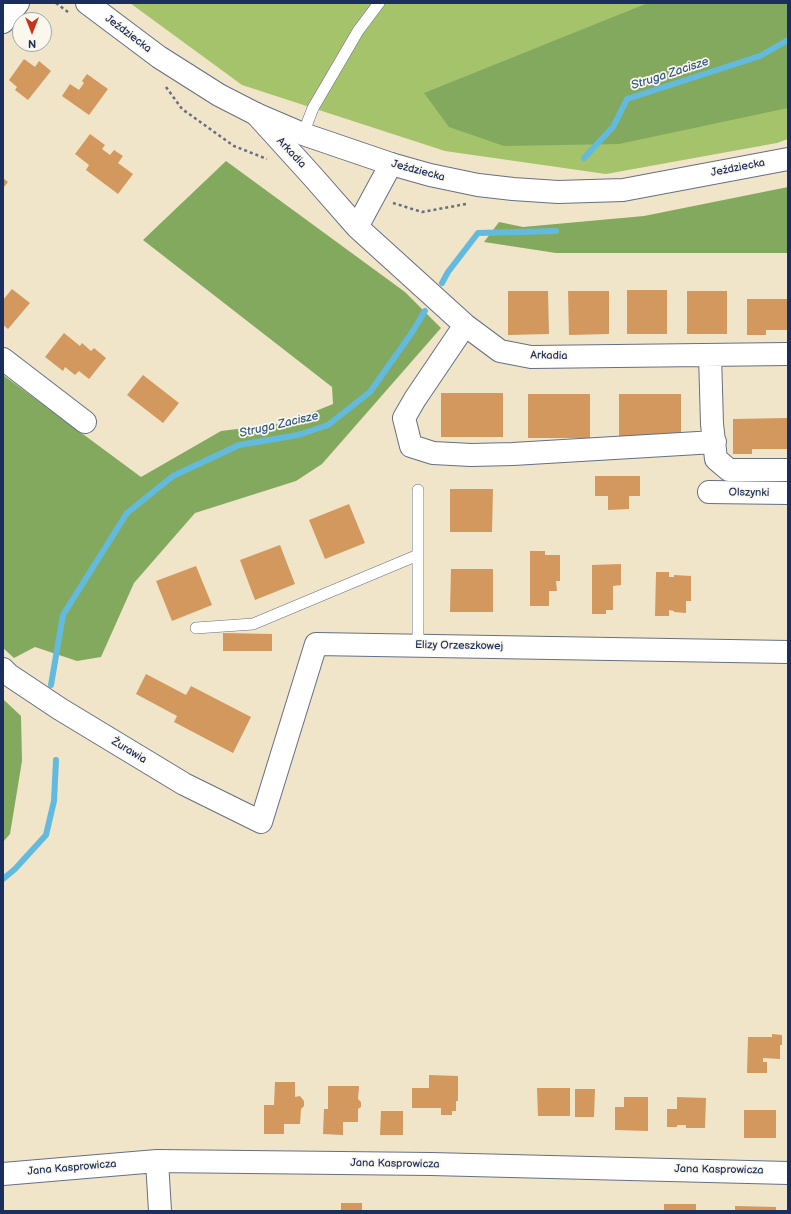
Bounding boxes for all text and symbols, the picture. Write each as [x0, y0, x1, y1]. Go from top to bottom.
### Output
north arrow [12, 12, 52, 52]
street label: Jeździecka [102, 12, 154, 56]
text: N [28, 37, 36, 50]
water label: Struga Zacisze [629, 55, 711, 93]
street label: Arkadia [273, 135, 309, 171]
street label: Jeździecka [710, 156, 766, 180]
street label: Jeździecka [390, 158, 446, 184]
street label: Arkadia [530, 349, 568, 363]
water label: Struga Zacisze [238, 409, 320, 441]
street label: Olszynki [729, 486, 769, 500]
street label: Elizy Orzeszkowej [415, 639, 503, 653]
street label: Żurawia [109, 735, 149, 767]
street label: Jana Kasprowicza [350, 1157, 440, 1171]
street label: Jana Kasprowicza [27, 1158, 117, 1178]
street label: Jana Kasprowicza [674, 1163, 764, 1177]

